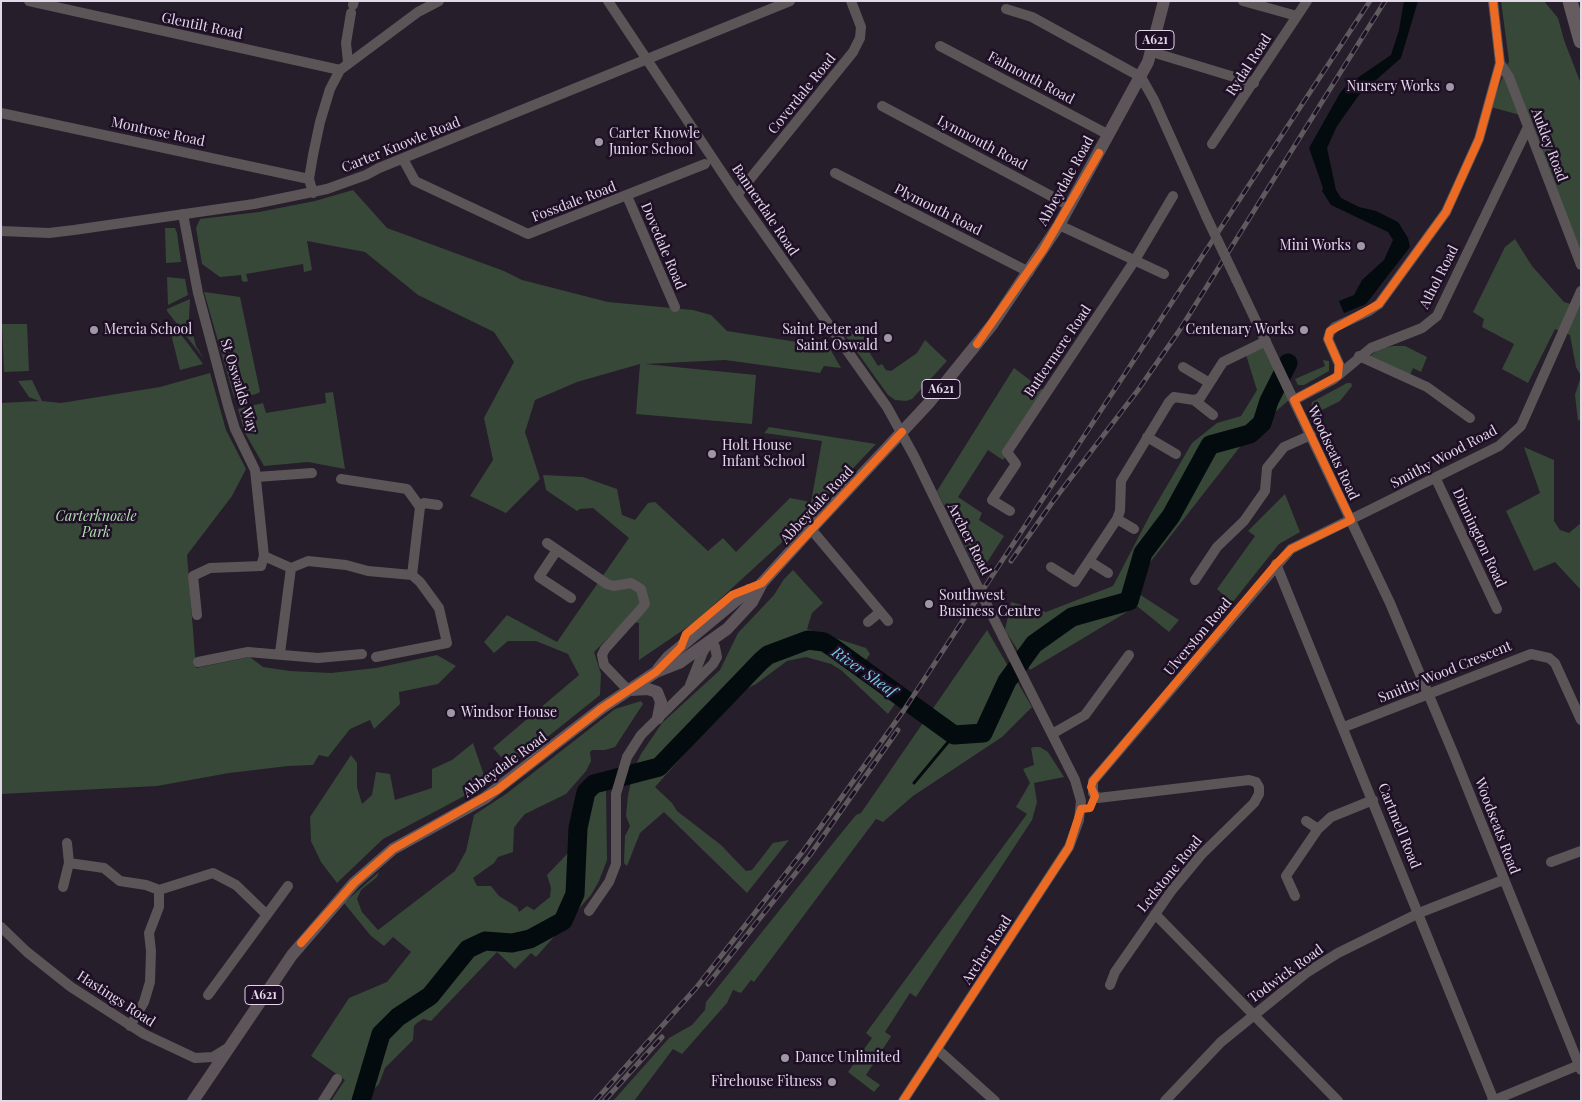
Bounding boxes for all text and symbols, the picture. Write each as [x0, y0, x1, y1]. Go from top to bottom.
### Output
street label: Glentilt Road [160, 9, 244, 43]
road number: A621 [1136, 30, 1174, 50]
street label: Rydal Road [1223, 31, 1275, 99]
street label: Falmouth Road [985, 48, 1077, 108]
street label: Coverdale Road [765, 50, 839, 138]
place label: Nursery Works [1347, 79, 1440, 95]
marker: Nursery Works [1444, 81, 1456, 93]
street label: Aukley Road [1527, 106, 1571, 184]
street label: Lynmouth Road [934, 112, 1030, 174]
street label: Montrose Road [110, 114, 206, 150]
street label: Carter Knowle Road [339, 114, 463, 176]
place label: Carter Knowle Junior School [609, 126, 700, 158]
street label: Abbeydale Road [1034, 133, 1098, 229]
marker: Carter Knowle Junior School [593, 136, 605, 148]
street label: Bannerdale Road [728, 161, 802, 259]
street label: Fossdale Road [529, 178, 619, 226]
street label: Plymouth Road [891, 181, 985, 239]
street label: Dovedale Road [637, 200, 689, 292]
place label: Mini Works [1279, 238, 1351, 254]
marker: Mini Works [1355, 240, 1367, 252]
street label: Athol Road [1416, 243, 1462, 311]
street label: Buttermere Road [1021, 302, 1095, 400]
place label: Mercia School [104, 322, 192, 338]
place label: Saint Peter and Saint Oswald [782, 322, 878, 354]
place label: Centenary Works [1186, 322, 1294, 338]
marker: Mercia School [88, 324, 100, 336]
marker: Centenary Works [1298, 324, 1310, 336]
marker: Saint Peter and Saint Oswald [882, 332, 894, 344]
street label: St Oswalds Way [217, 337, 261, 435]
road number: A621 [922, 379, 960, 398]
street label: Woodseats Road [1304, 403, 1362, 503]
street label: Smithy Wood Road [1388, 422, 1500, 492]
place label: Holt House Infant School [722, 438, 805, 471]
marker: Holt House Infant School [706, 448, 718, 460]
street label: Abbeydale Road [777, 463, 857, 547]
street label: Dinnington Road [1449, 486, 1509, 590]
street label: Archer Road [944, 500, 994, 578]
park label: Carterknowle Park [56, 509, 136, 542]
place label: Southwest Business Centre [939, 588, 1041, 620]
street label: Ulverston Road [1161, 595, 1235, 679]
marker: Southwest Business Centre [923, 598, 935, 610]
street label: Smithy Wood Crescent [1376, 638, 1514, 706]
water label: River Sheaf [828, 643, 900, 701]
place label: Windsor House [461, 705, 557, 721]
marker: Windsor House [445, 707, 457, 719]
street label: Abbeydale Road [460, 729, 550, 801]
street label: Woodseats Road [1471, 775, 1523, 877]
street label: Cartmell Road [1374, 781, 1424, 871]
street label: Ledstone Road [1134, 833, 1206, 915]
street label: Archer Road [959, 913, 1015, 987]
street label: Todwick Road [1245, 941, 1327, 1007]
street label: Hastings Road [74, 967, 158, 1031]
road number: A621 [245, 986, 283, 1004]
place label: Dance Unlimited [795, 1050, 900, 1066]
marker: Dance Unlimited [779, 1052, 791, 1064]
place label: Firehouse Fitness [711, 1074, 822, 1090]
marker: Firehouse Fitness [826, 1076, 838, 1088]

